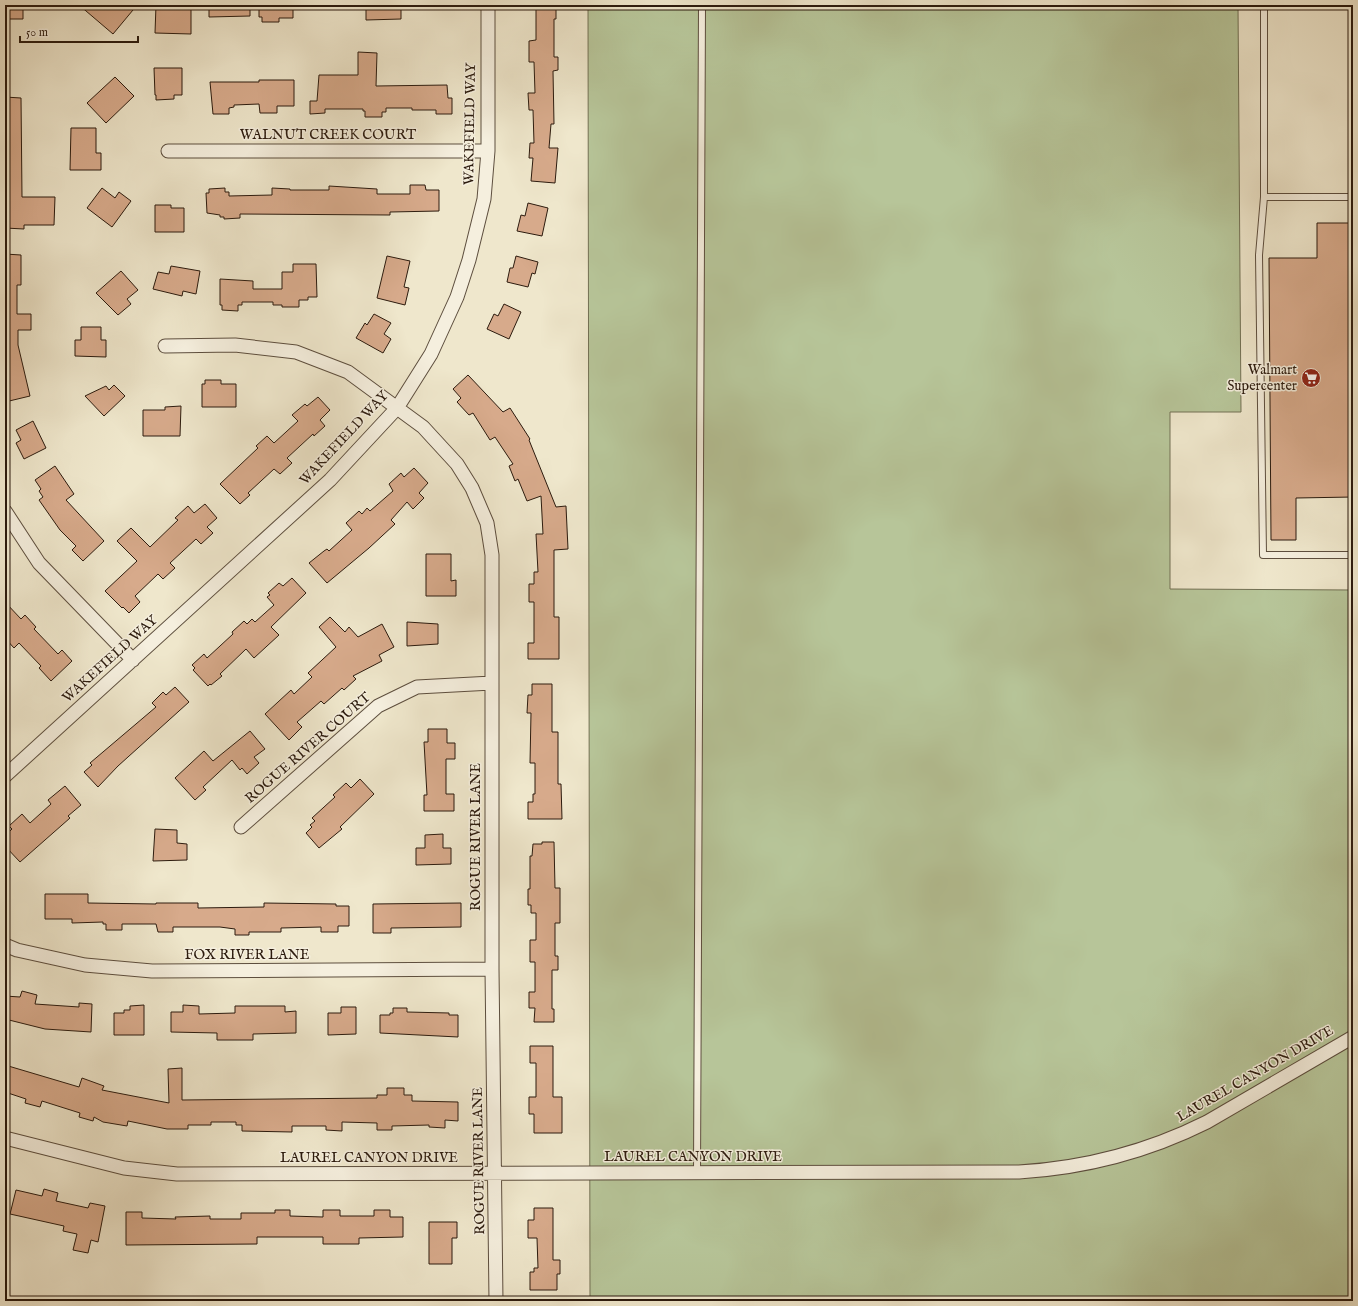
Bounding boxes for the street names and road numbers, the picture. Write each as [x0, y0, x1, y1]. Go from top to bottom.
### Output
street label: WAKEFIELD WAY [460, 61, 480, 185]
street label: WALNUT CREEK COURT [240, 126, 417, 144]
street label: WAKEFIELD WAY [296, 386, 393, 489]
street label: WAKEFIELD WAY [59, 610, 163, 707]
street label: ROGUE RIVER COURT [241, 688, 375, 807]
street label: ROGUE RIVER LANE [467, 763, 485, 911]
street label: FOX RIVER LANE [185, 946, 310, 964]
street label: LAUREL CANYON DRIVE [1173, 1022, 1337, 1126]
street label: ROGUE RIVER LANE [469, 1087, 489, 1235]
street label: LAUREL CANYON DRIVE [604, 1148, 782, 1166]
street label: LAUREL CANYON DRIVE [280, 1149, 458, 1167]

